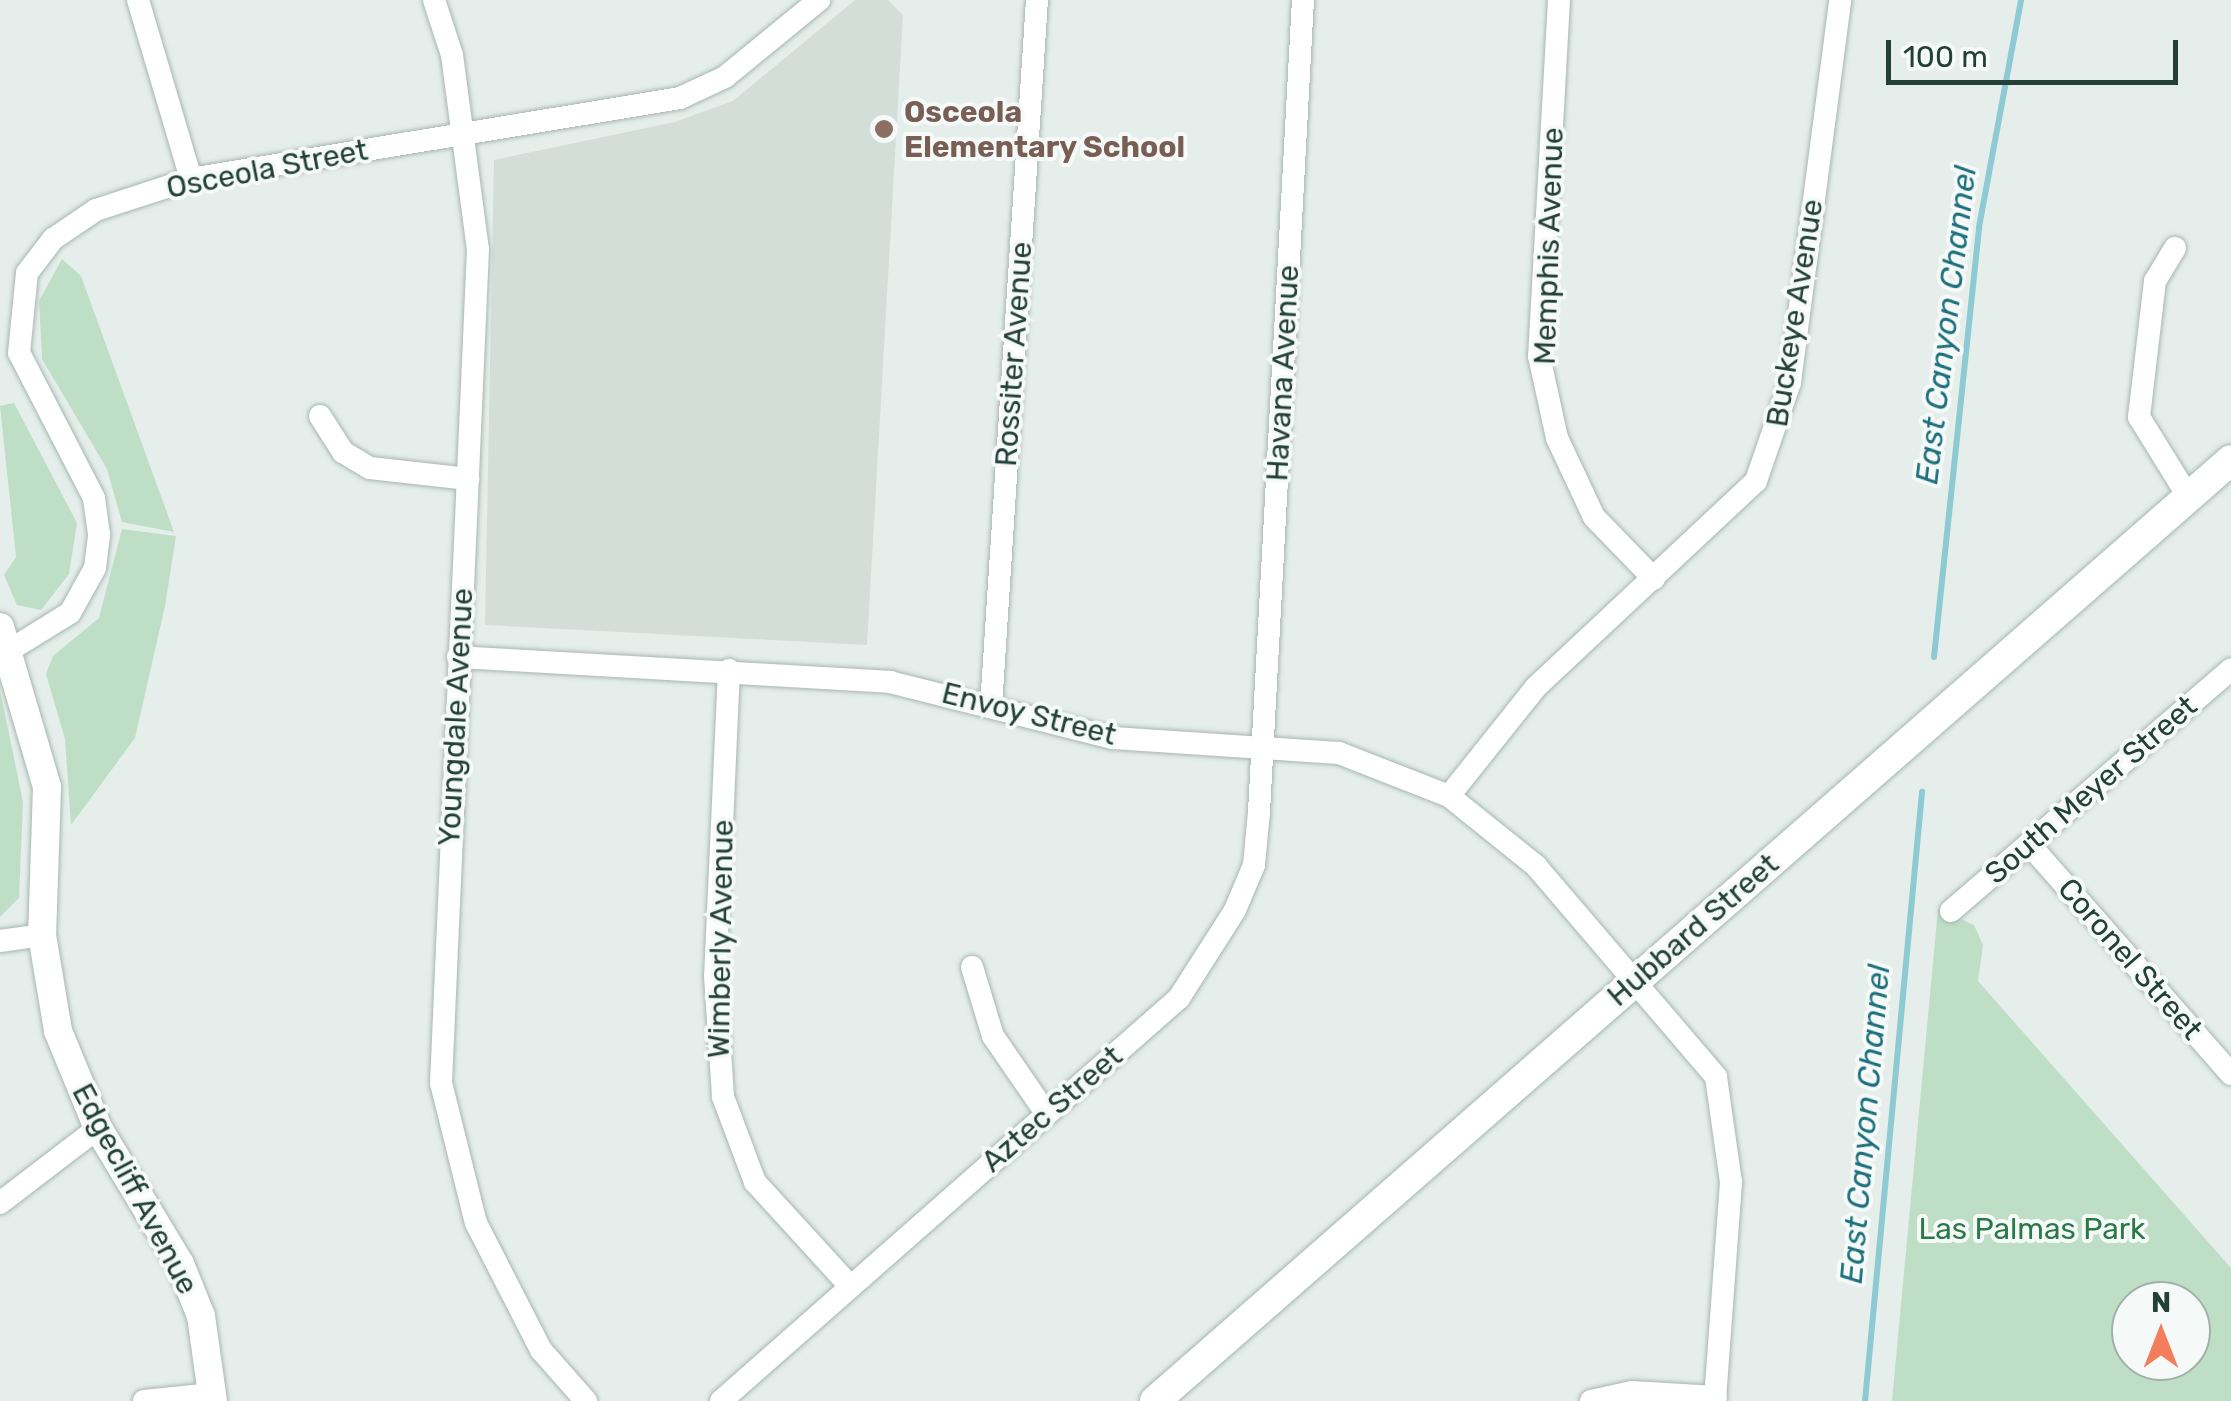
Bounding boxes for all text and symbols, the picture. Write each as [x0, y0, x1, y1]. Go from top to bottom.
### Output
scale bar [1891, 20, 2184, 82]
text: 100 m [1903, 39, 1988, 75]
place label: Osceola Elementary School [904, 94, 1186, 164]
marker: Osceola Elementary School [873, 118, 895, 140]
street label: Memphis Avenue [1527, 126, 1571, 366]
street label: Osceola Street [163, 132, 371, 206]
water label: East Canyon Channel [1907, 164, 1985, 486]
street label: Buckeye Avenue [1759, 196, 1831, 430]
street label: Rossiter Avenue [988, 240, 1040, 468]
street label: Havana Avenue [1259, 263, 1307, 483]
street label: Youngdale Avenue [431, 587, 481, 847]
street label: Envoy Street [938, 675, 1120, 753]
street label: South Meyer Street [1977, 688, 2205, 892]
street label: Wimberly Avenue [701, 819, 741, 1059]
street label: Hubbard Street [1600, 846, 1786, 1014]
street label: Coronel Street [2050, 871, 2210, 1047]
water label: East Canyon Channel [1832, 963, 1898, 1285]
street label: Aztec Street [974, 1038, 1130, 1180]
street label: Edgecliff Avenue [64, 1077, 206, 1301]
park label: Las Palmas Park [1918, 1211, 2146, 1247]
north arrow [2111, 1281, 2211, 1381]
text: N [2151, 1286, 2171, 1319]

